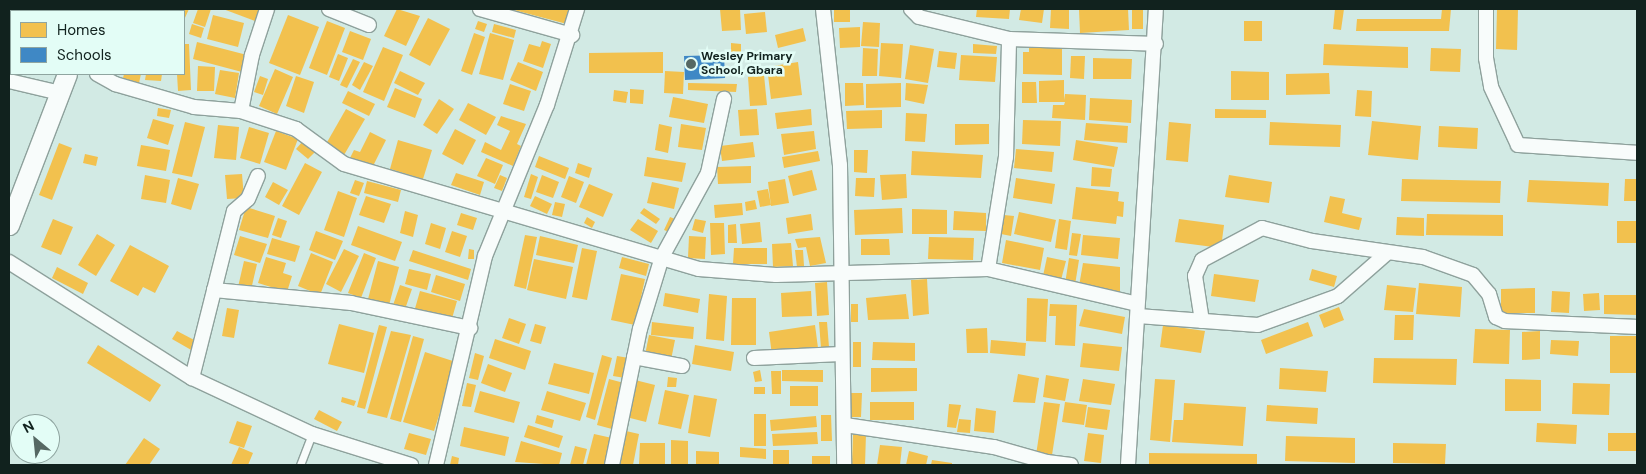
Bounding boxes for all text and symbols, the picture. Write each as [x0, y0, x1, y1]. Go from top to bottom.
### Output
legend [10, 10, 185, 75]
text: Homes [57, 20, 106, 40]
text: Schools [57, 45, 112, 65]
place label: Wesley Primary School, Gbara [701, 50, 792, 78]
marker: Wesley Primary School, Gbara [685, 58, 697, 70]
north arrow [10, 414, 60, 464]
text: N [20, 416, 37, 437]

